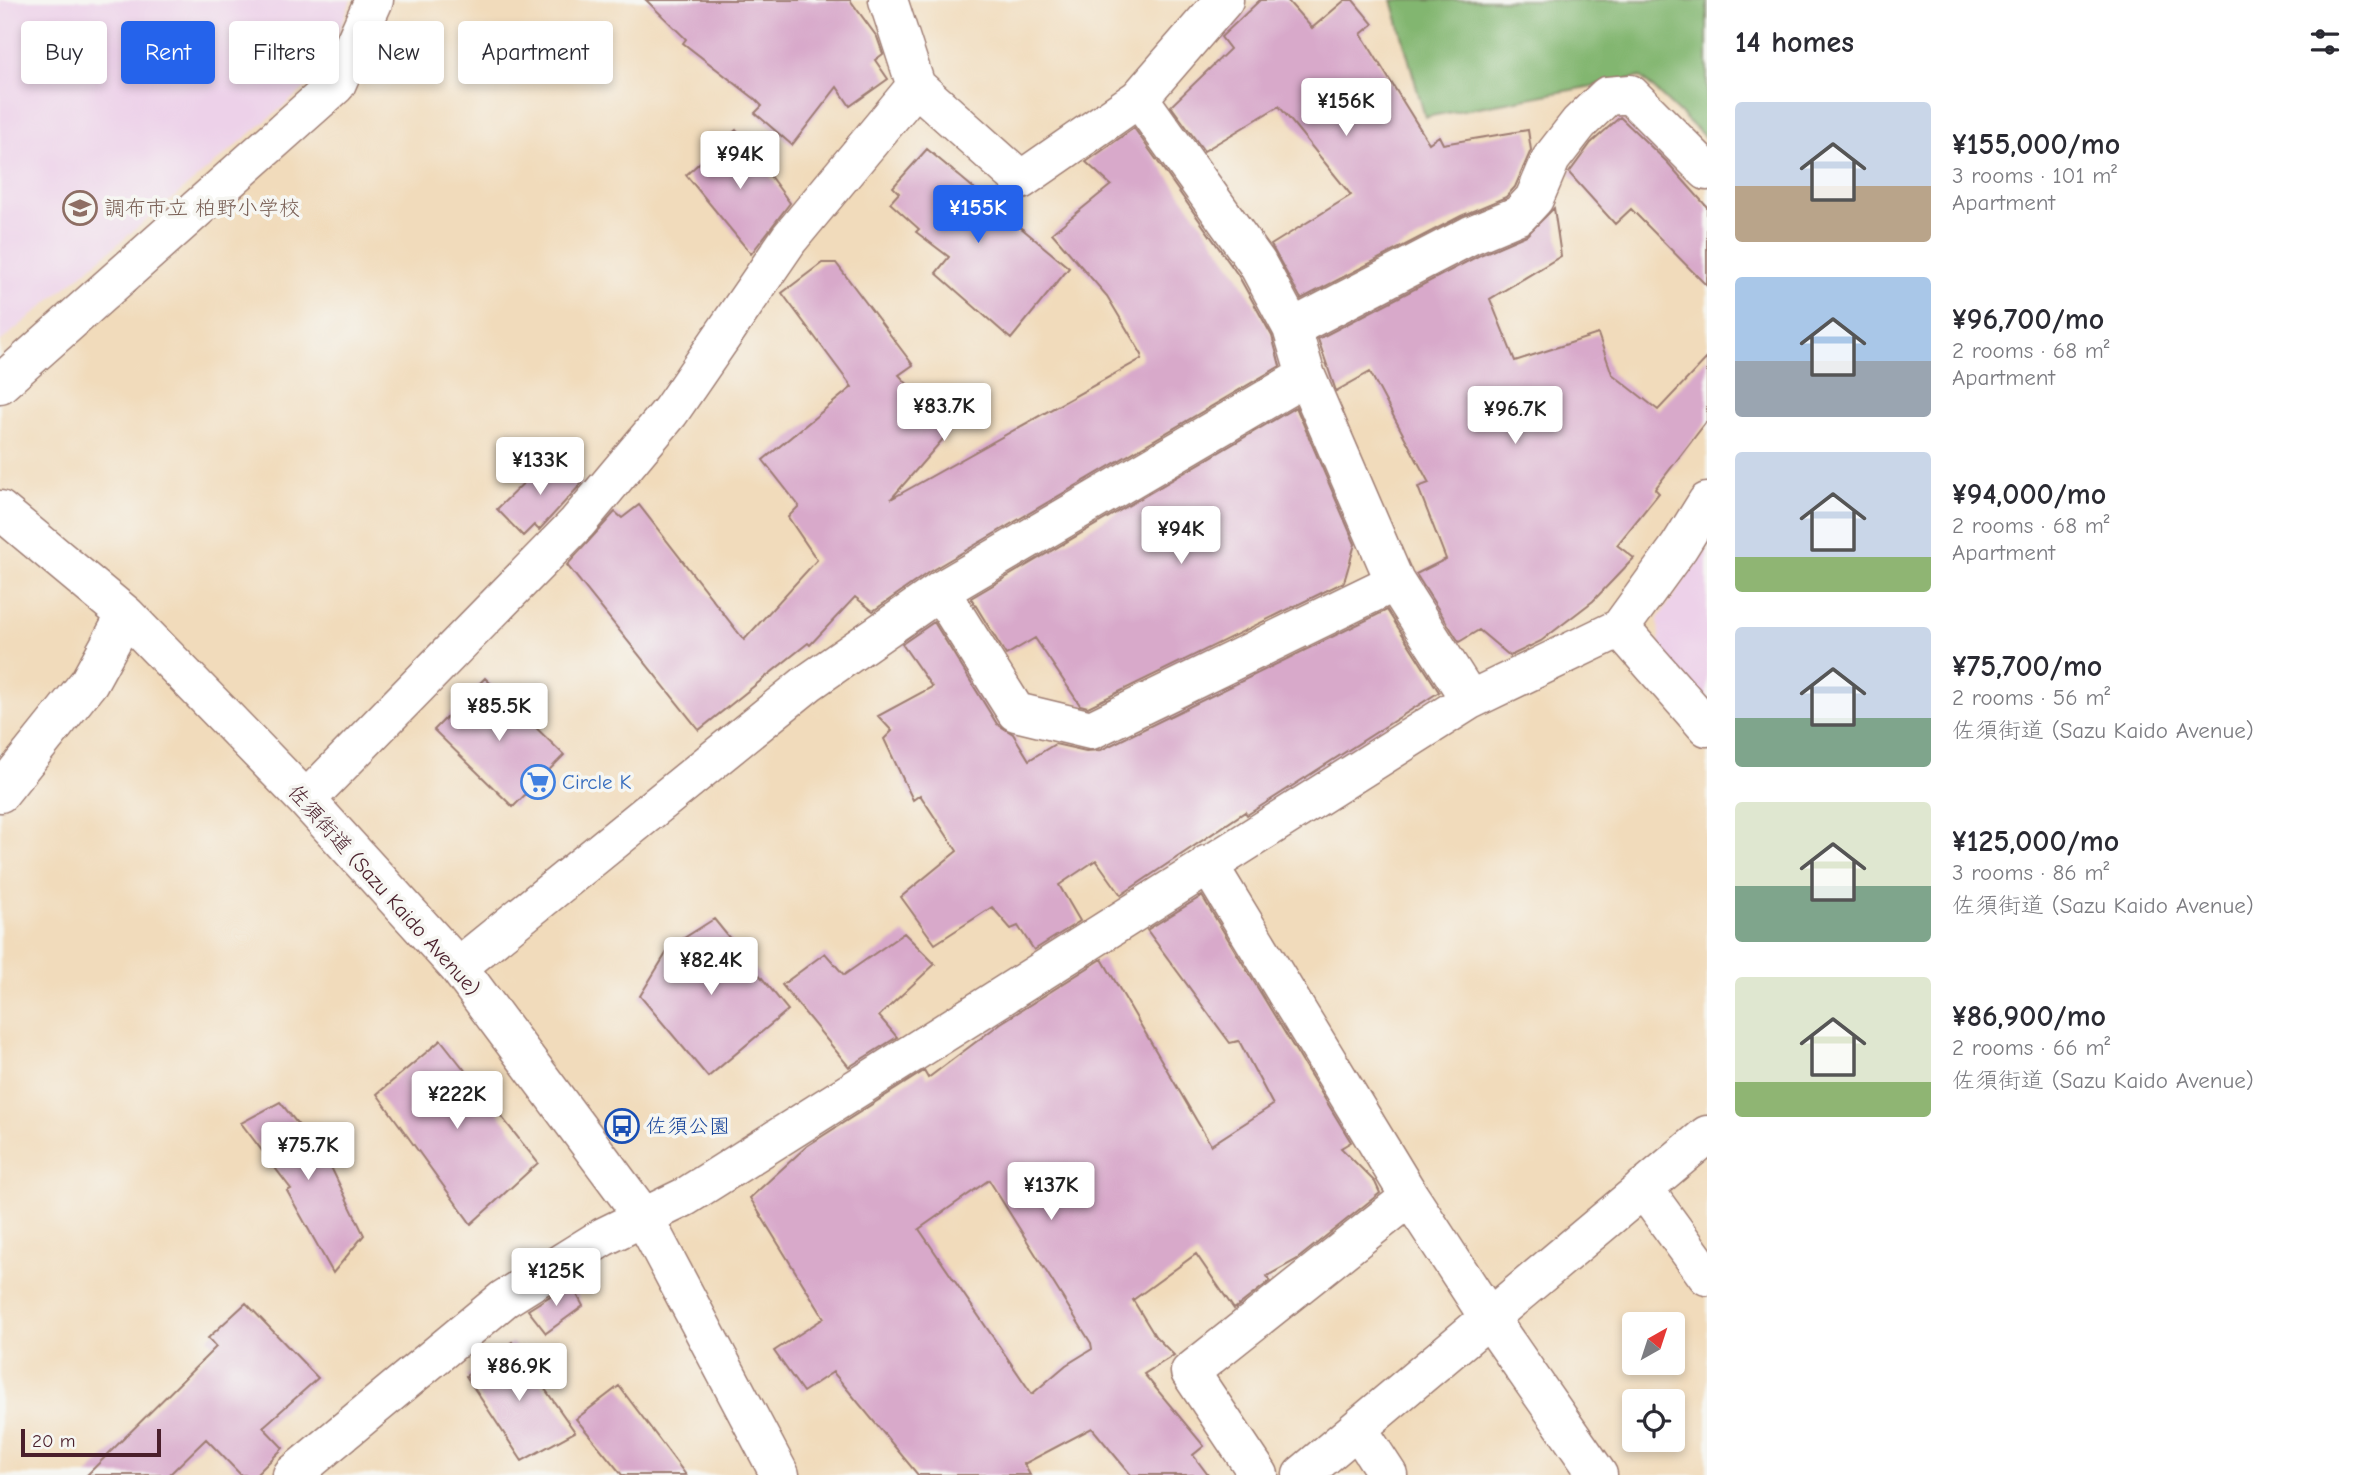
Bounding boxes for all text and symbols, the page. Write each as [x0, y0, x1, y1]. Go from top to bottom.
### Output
chip: Buy [21, 21, 107, 84]
chip: Rent [121, 21, 215, 84]
chip: Filters [229, 21, 339, 84]
chip: New [353, 21, 444, 84]
chip: Apartment [458, 21, 613, 84]
icon: filters [2306, 23, 2344, 61]
text: 14 homes [1735, 25, 1854, 60]
pin: ¥156K [1297, 78, 1395, 138]
text: ¥156K [1317, 87, 1375, 114]
text: ¥155,000/mo [1952, 127, 2120, 162]
icon: home [1791, 130, 1875, 214]
pin: ¥94K [699, 132, 781, 191]
text: ¥94K [716, 140, 764, 167]
text: 3 rooms · 101 m² [1952, 162, 2117, 189]
pin: ¥155K [929, 186, 1027, 245]
school or university icon: 調布市立 柏野小学校 [61, 189, 99, 227]
text: Apartment [1952, 189, 2055, 216]
text: ¥155K [949, 194, 1007, 221]
place label: 調布市立 柏野小学校 [104, 196, 300, 220]
text: ¥96,700/mo [1952, 302, 2104, 337]
icon: home [1791, 305, 1875, 389]
text: 2 rooms · 68 m² [1952, 337, 2110, 364]
text: Apartment [1952, 364, 2055, 391]
pin: ¥83.7K [887, 384, 1001, 443]
pin: ¥96.7K [1458, 386, 1572, 446]
text: ¥83.7K [913, 392, 975, 419]
text: ¥96.7K [1484, 395, 1546, 422]
pin: ¥133K [491, 438, 589, 497]
text: ¥133K [512, 446, 568, 473]
text: ¥94,000/mo [1952, 477, 2106, 512]
icon: home [1791, 480, 1875, 564]
pin: ¥94K [1140, 506, 1222, 566]
text: 2 rooms · 68 m² [1952, 512, 2110, 539]
text: ¥94K [1157, 515, 1205, 542]
text: Apartment [1952, 539, 2055, 566]
text: ¥75,700/mo [1952, 649, 2102, 684]
icon: home [1791, 655, 1875, 739]
pin: ¥85.5K [442, 684, 556, 743]
text: 2 rooms · 56 m² [1952, 684, 2110, 711]
text: ¥85.5K [467, 692, 531, 719]
text: 佐須街道 (Sazu Kaido Avenue) [1952, 717, 2254, 744]
supermarket icon: Circle K [519, 763, 557, 801]
place label: Circle K [562, 770, 632, 794]
street label: 佐須街道 (Sazu Kaido Avenue) [283, 780, 485, 1000]
text: ¥125,000/mo [1952, 824, 2119, 859]
icon: home [1791, 830, 1875, 914]
text: 3 rooms · 86 m² [1952, 859, 2109, 886]
text: 佐須街道 (Sazu Kaido Avenue) [1952, 892, 2254, 919]
pin: ¥82.4K [654, 937, 768, 997]
text: ¥82.4K [680, 946, 742, 973]
text: ¥86,900/mo [1952, 999, 2106, 1034]
icon: home [1791, 1005, 1875, 1089]
text: 2 rooms · 66 m² [1952, 1034, 2110, 1061]
text: 佐須街道 (Sazu Kaido Avenue) [1952, 1067, 2254, 1094]
pin: ¥222K [408, 1072, 506, 1131]
text: ¥222K [428, 1080, 486, 1107]
bus stop icon: 佐須公園 [603, 1107, 641, 1145]
place label: 佐須公園 [646, 1114, 730, 1138]
pin: ¥75.7K [251, 1122, 365, 1182]
text: ¥75.7K [277, 1131, 339, 1158]
pin: ¥137K [1002, 1162, 1100, 1222]
text: ¥137K [1024, 1171, 1079, 1198]
pin: ¥125K [507, 1248, 605, 1308]
text: ¥125K [528, 1257, 584, 1284]
north arrow [1622, 1312, 1685, 1376]
map controls [1622, 1312, 1685, 1452]
pin: ¥86.9K [462, 1344, 576, 1403]
text: ¥86.9K [487, 1352, 551, 1379]
button: locate [1622, 1389, 1685, 1452]
scale bar [21, 1426, 161, 1458]
text: 20 m [32, 1430, 76, 1452]

